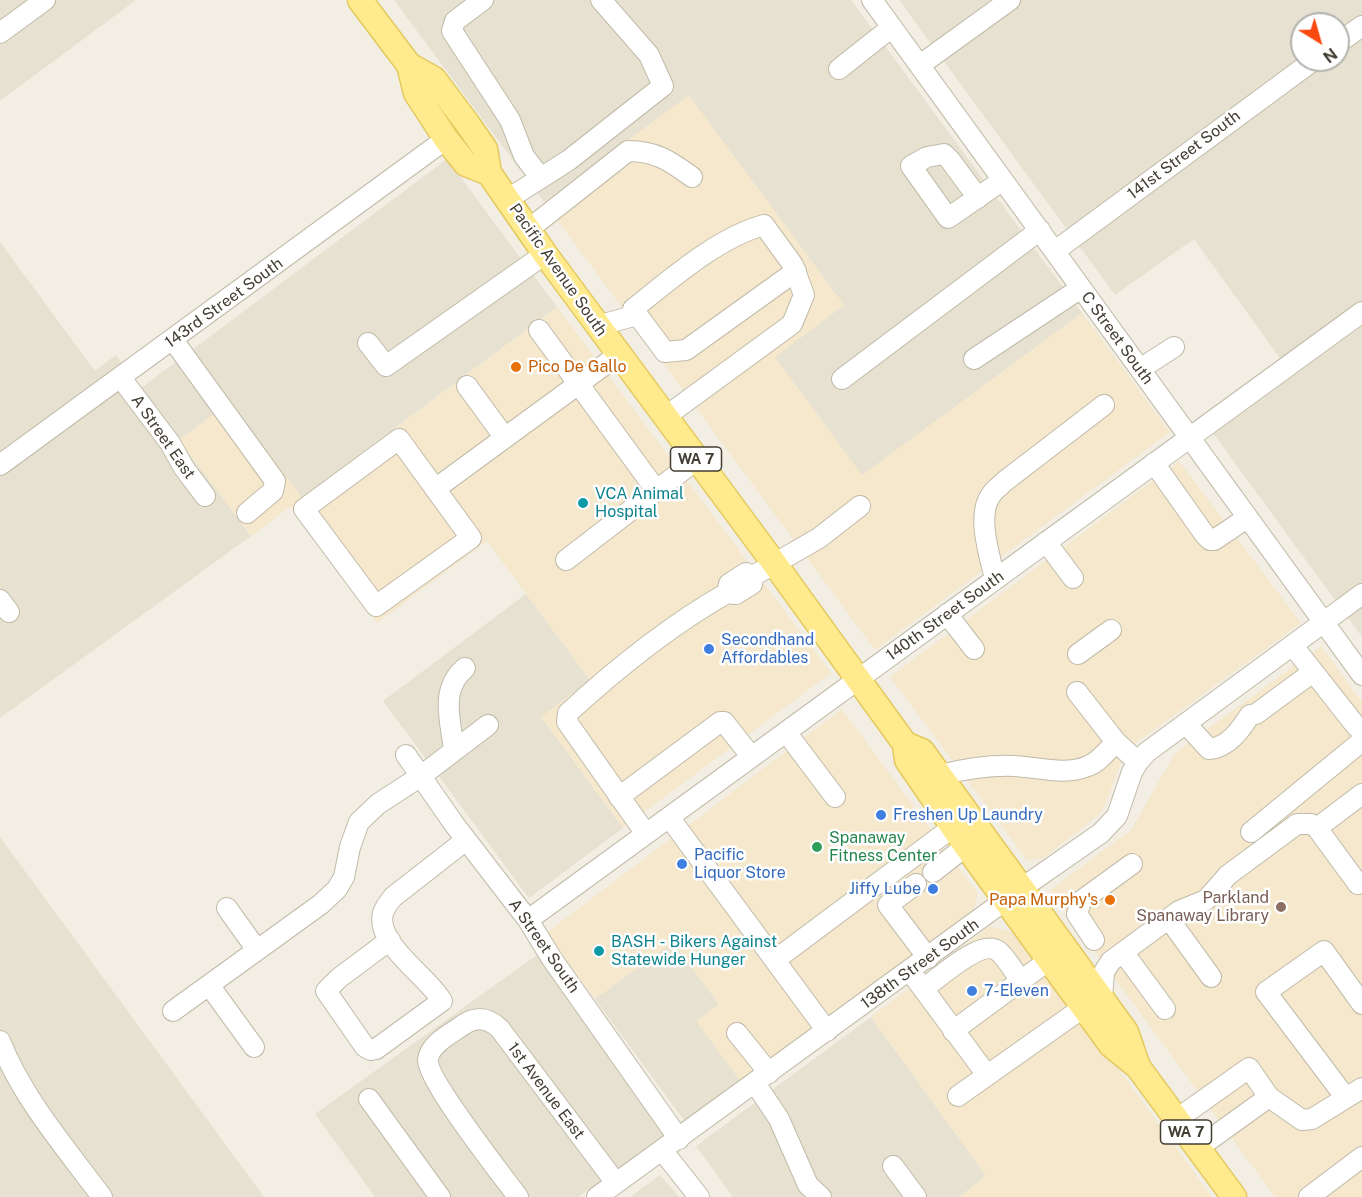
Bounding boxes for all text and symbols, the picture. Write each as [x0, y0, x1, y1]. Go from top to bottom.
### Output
north arrow [1290, 12, 1350, 72]
text: N [1319, 44, 1341, 67]
street label: 141st Street South [1124, 106, 1244, 204]
street label: Pacific Avenue South [505, 200, 611, 340]
street label: 143rd Street South [161, 254, 287, 352]
street label: C Street South [1077, 288, 1157, 388]
place label: Pico De Gallo [528, 357, 626, 377]
marker: Pico De Gallo [509, 360, 523, 374]
street label: A Street East [127, 391, 199, 483]
road number: WA 7 [670, 447, 722, 471]
place label: VCA Animal Hospital [595, 484, 684, 522]
marker: VCA Animal Hospital [576, 496, 590, 510]
street label: 140th Street South [882, 567, 1008, 665]
place label: Secondhand Affordables [721, 630, 814, 668]
marker: Secondhand Affordables [702, 642, 716, 656]
place label: Freshen Up Laundry [893, 805, 1043, 825]
marker: Freshen Up Laundry [874, 808, 888, 822]
place label: Spanaway Fitness Center [829, 828, 937, 866]
marker: Spanaway Fitness Center [810, 840, 824, 854]
place label: Pacific Liquor Store [694, 845, 786, 883]
marker: Pacific Liquor Store [675, 857, 689, 871]
place label: Jiffy Lube [849, 879, 921, 899]
marker: Jiffy Lube [926, 882, 940, 896]
place label: Parkland Spanaway Library [1136, 888, 1269, 926]
place label: Papa Murphy's [989, 890, 1098, 910]
marker: Papa Murphy's [1103, 893, 1117, 907]
street label: A Street South [504, 895, 584, 997]
marker: Parkland Spanaway Library [1274, 900, 1288, 914]
street label: 138th Street South [857, 915, 983, 1013]
place label: BASH - Bikers Against Statewide Hunger [611, 932, 777, 970]
marker: BASH - Bikers Against Statewide Hunger [592, 944, 606, 958]
place label: 7-Eleven [984, 981, 1049, 1001]
marker: 7-Eleven [965, 984, 979, 998]
street label: 1st Avenue East [503, 1039, 589, 1143]
road number: WA 7 [1160, 1120, 1212, 1144]

